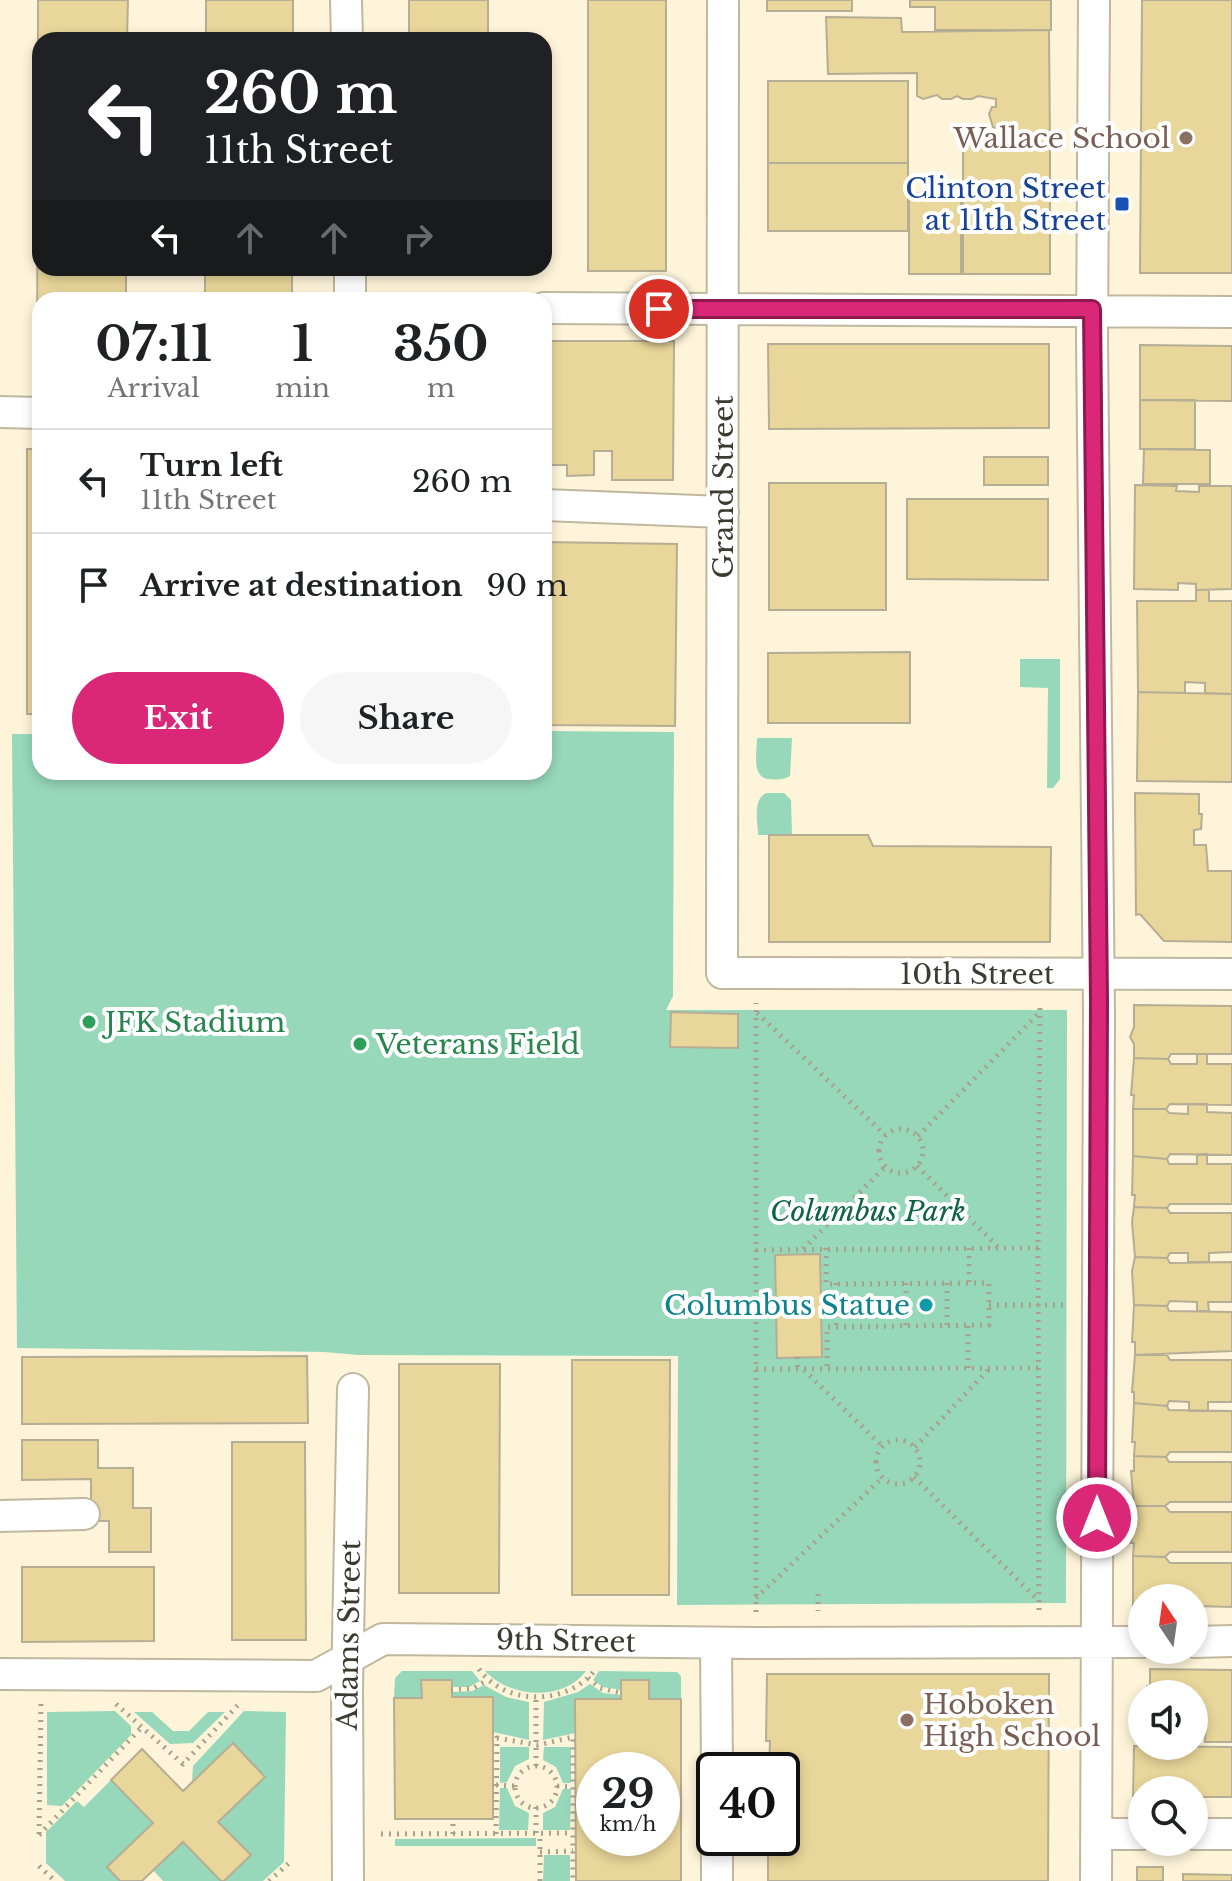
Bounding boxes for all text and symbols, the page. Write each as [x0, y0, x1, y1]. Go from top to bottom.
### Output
text: 260 m [204, 59, 397, 128]
icon: left [72, 64, 176, 168]
place label: Wallace School [952, 121, 1170, 156]
text: 11th Street [204, 128, 393, 173]
marker: Wallace School [1177, 129, 1195, 147]
place label: Clinton Street at 11th Street [905, 171, 1106, 238]
marker: Clinton Street at 11th Street [1113, 195, 1131, 213]
icon: left [144, 216, 188, 260]
icon: ahead [228, 216, 272, 260]
icon: ahead [312, 216, 356, 260]
icon: right [396, 216, 440, 260]
pin [625, 275, 693, 343]
icon: arrive [637, 287, 681, 331]
text: 07:11 [95, 314, 212, 374]
text: 1 [292, 314, 313, 374]
text: 350 [393, 314, 489, 374]
text: Arrival [108, 372, 200, 404]
text: min [275, 372, 330, 404]
text: m [427, 372, 455, 404]
street label: Grand Street [706, 395, 741, 579]
text: Turn left [140, 447, 283, 484]
icon: left [72, 459, 116, 503]
text: 260 m [412, 463, 512, 500]
text: 11th Street [140, 484, 277, 516]
icon: arrive [72, 563, 116, 607]
text: Arrive at destination [140, 567, 463, 604]
text: 90 m [487, 567, 568, 604]
button: Exit [72, 672, 284, 764]
button: Share [300, 672, 512, 764]
street label: 10th Street [900, 957, 1055, 992]
place label: JFK Stadium [101, 1005, 285, 1040]
marker: JFK Stadium [80, 1013, 98, 1031]
place label: Veterans Field [375, 1027, 580, 1062]
marker: Veterans Field [351, 1035, 369, 1053]
park label: Columbus Park [770, 1194, 966, 1229]
place label: Columbus Statue [664, 1288, 910, 1323]
marker: Columbus Statue [917, 1296, 935, 1314]
position arrow [1055, 1476, 1139, 1560]
street label: Adams Street [330, 1539, 368, 1732]
north arrow [1128, 1584, 1208, 1664]
map controls [1128, 1584, 1208, 1856]
street label: 9th Street [496, 1622, 637, 1660]
button: sound [1128, 1680, 1208, 1760]
place label: Hoboken High School [923, 1687, 1101, 1754]
marker: Hoboken High School [898, 1711, 916, 1729]
speed limit sign: 40 [696, 1752, 800, 1856]
text: 29 [602, 1769, 655, 1819]
button: search [1128, 1776, 1208, 1856]
text: km/h [600, 1812, 656, 1836]

